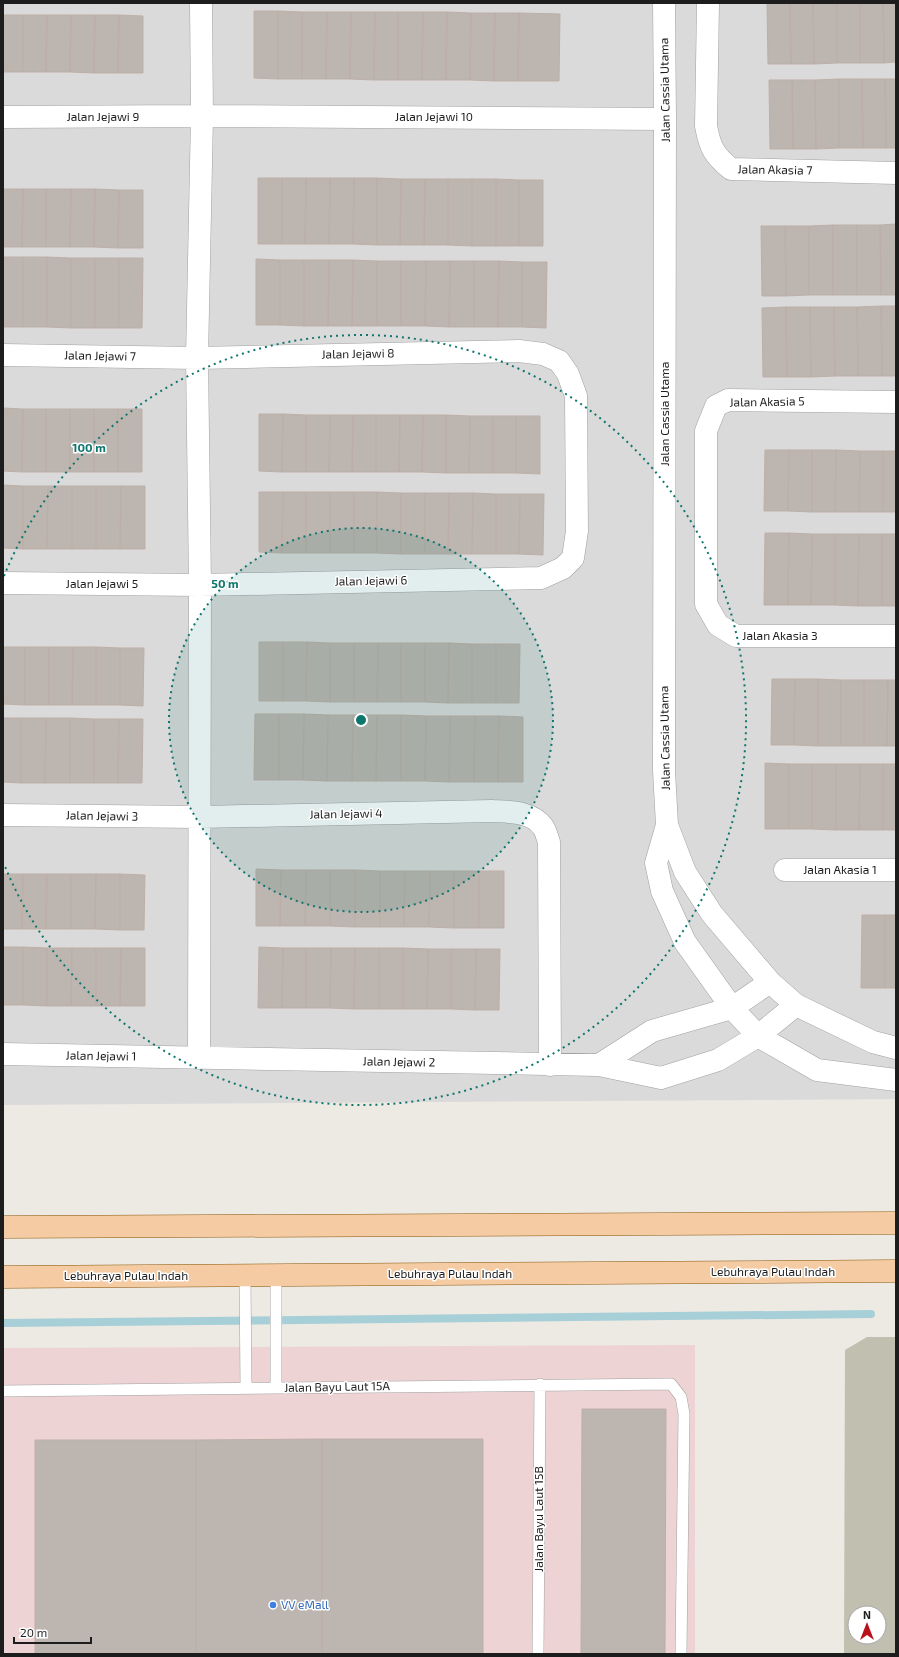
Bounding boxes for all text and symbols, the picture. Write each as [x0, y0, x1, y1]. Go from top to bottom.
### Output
street label: Jalan Cassia Utama [656, 38, 672, 142]
street label: Jalan Jejawi 9 [67, 109, 140, 124]
street label: Jalan Jejawi 10 [395, 109, 473, 124]
street label: Jalan Akasia 7 [737, 161, 813, 177]
street label: Jalan Jejawi 8 [321, 345, 395, 362]
street label: Jalan Jejawi 7 [64, 347, 136, 364]
street label: Jalan Cassia Utama [657, 362, 671, 466]
street label: Jalan Akasia 5 [729, 393, 805, 409]
text: 100 m [72, 440, 106, 454]
street label: Jalan Jejawi 6 [334, 572, 408, 589]
street label: Jalan Jejawi 5 [66, 576, 138, 591]
text: 50 m [211, 576, 239, 590]
street label: Jalan Akasia 3 [742, 628, 818, 642]
street label: Jalan Cassia Utama [656, 686, 672, 790]
centre of rings [354, 713, 368, 727]
street label: Jalan Jejawi 4 [309, 805, 383, 822]
street label: Jalan Jejawi 3 [66, 807, 138, 824]
street label: Jalan Akasia 1 [803, 862, 877, 876]
street label: Jalan Jejawi 1 [66, 1047, 136, 1064]
street label: Jalan Jejawi 2 [363, 1053, 436, 1070]
street label: Lebuhraya Pulau Indah [711, 1264, 835, 1278]
street label: Lebuhraya Pulau Indah [388, 1266, 512, 1280]
street label: Lebuhraya Pulau Indah [64, 1268, 188, 1282]
street label: Jalan Bayu Laut 15A [284, 1378, 391, 1394]
street label: Jalan Bayu Laut 15B [531, 1466, 545, 1572]
place label: VV eMall [281, 1597, 329, 1611]
marker: VV eMall [268, 1600, 278, 1610]
north arrow [847, 1605, 887, 1645]
text: N [863, 1608, 871, 1621]
scale bar [14, 1619, 91, 1645]
text: 20 m [20, 1625, 47, 1639]

